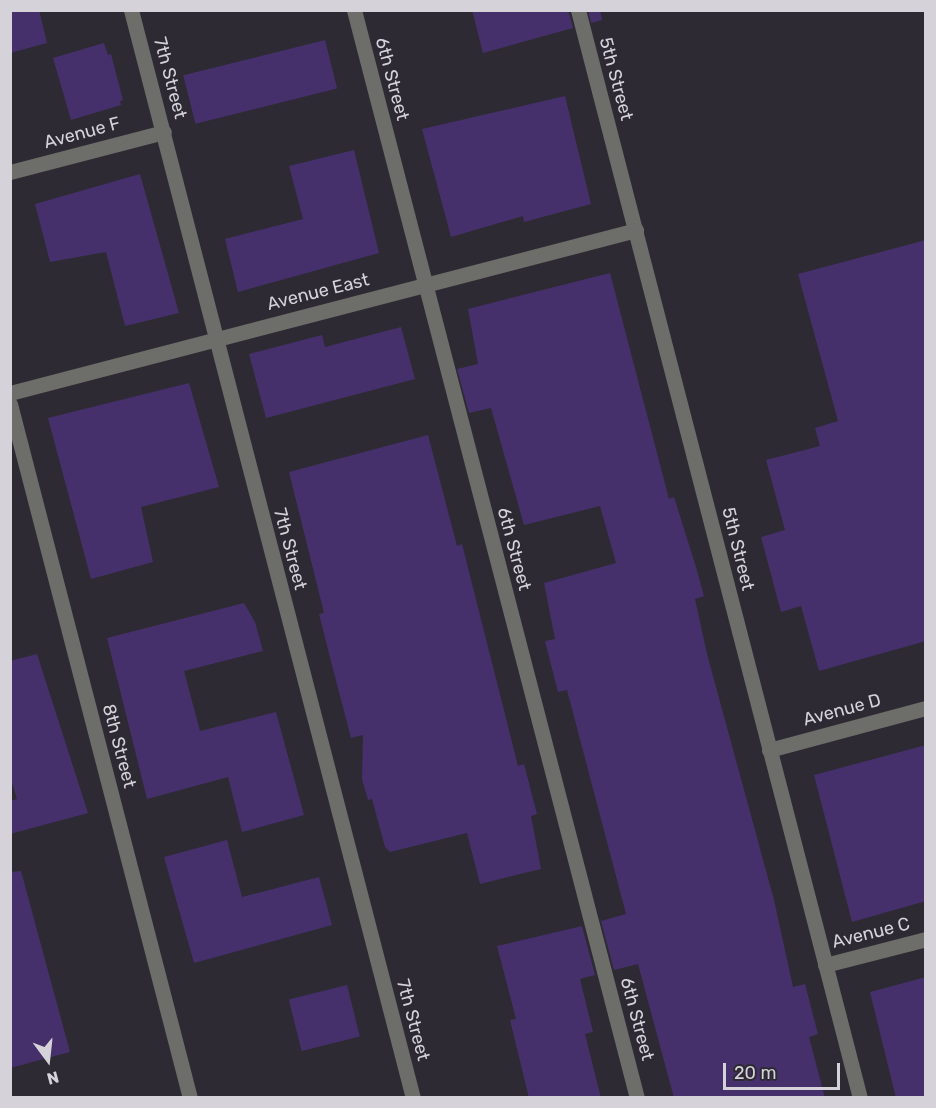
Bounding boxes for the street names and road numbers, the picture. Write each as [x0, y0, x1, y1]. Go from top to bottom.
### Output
street label: 7th Street [149, 35, 191, 121]
street label: 6th Street [371, 35, 413, 123]
street label: 5th Street [595, 35, 637, 123]
street label: Avenue F [42, 112, 122, 154]
street label: Avenue East [265, 269, 371, 315]
street label: 6th Street [493, 505, 535, 593]
street label: 5th Street [717, 505, 759, 593]
street label: 7th Street [269, 506, 311, 592]
street label: Avenue D [801, 689, 883, 731]
street label: 8th Street [97, 702, 141, 790]
street label: Avenue C [830, 913, 912, 953]
street label: 6th Street [616, 975, 658, 1063]
street label: 7th Street [392, 977, 434, 1063]

